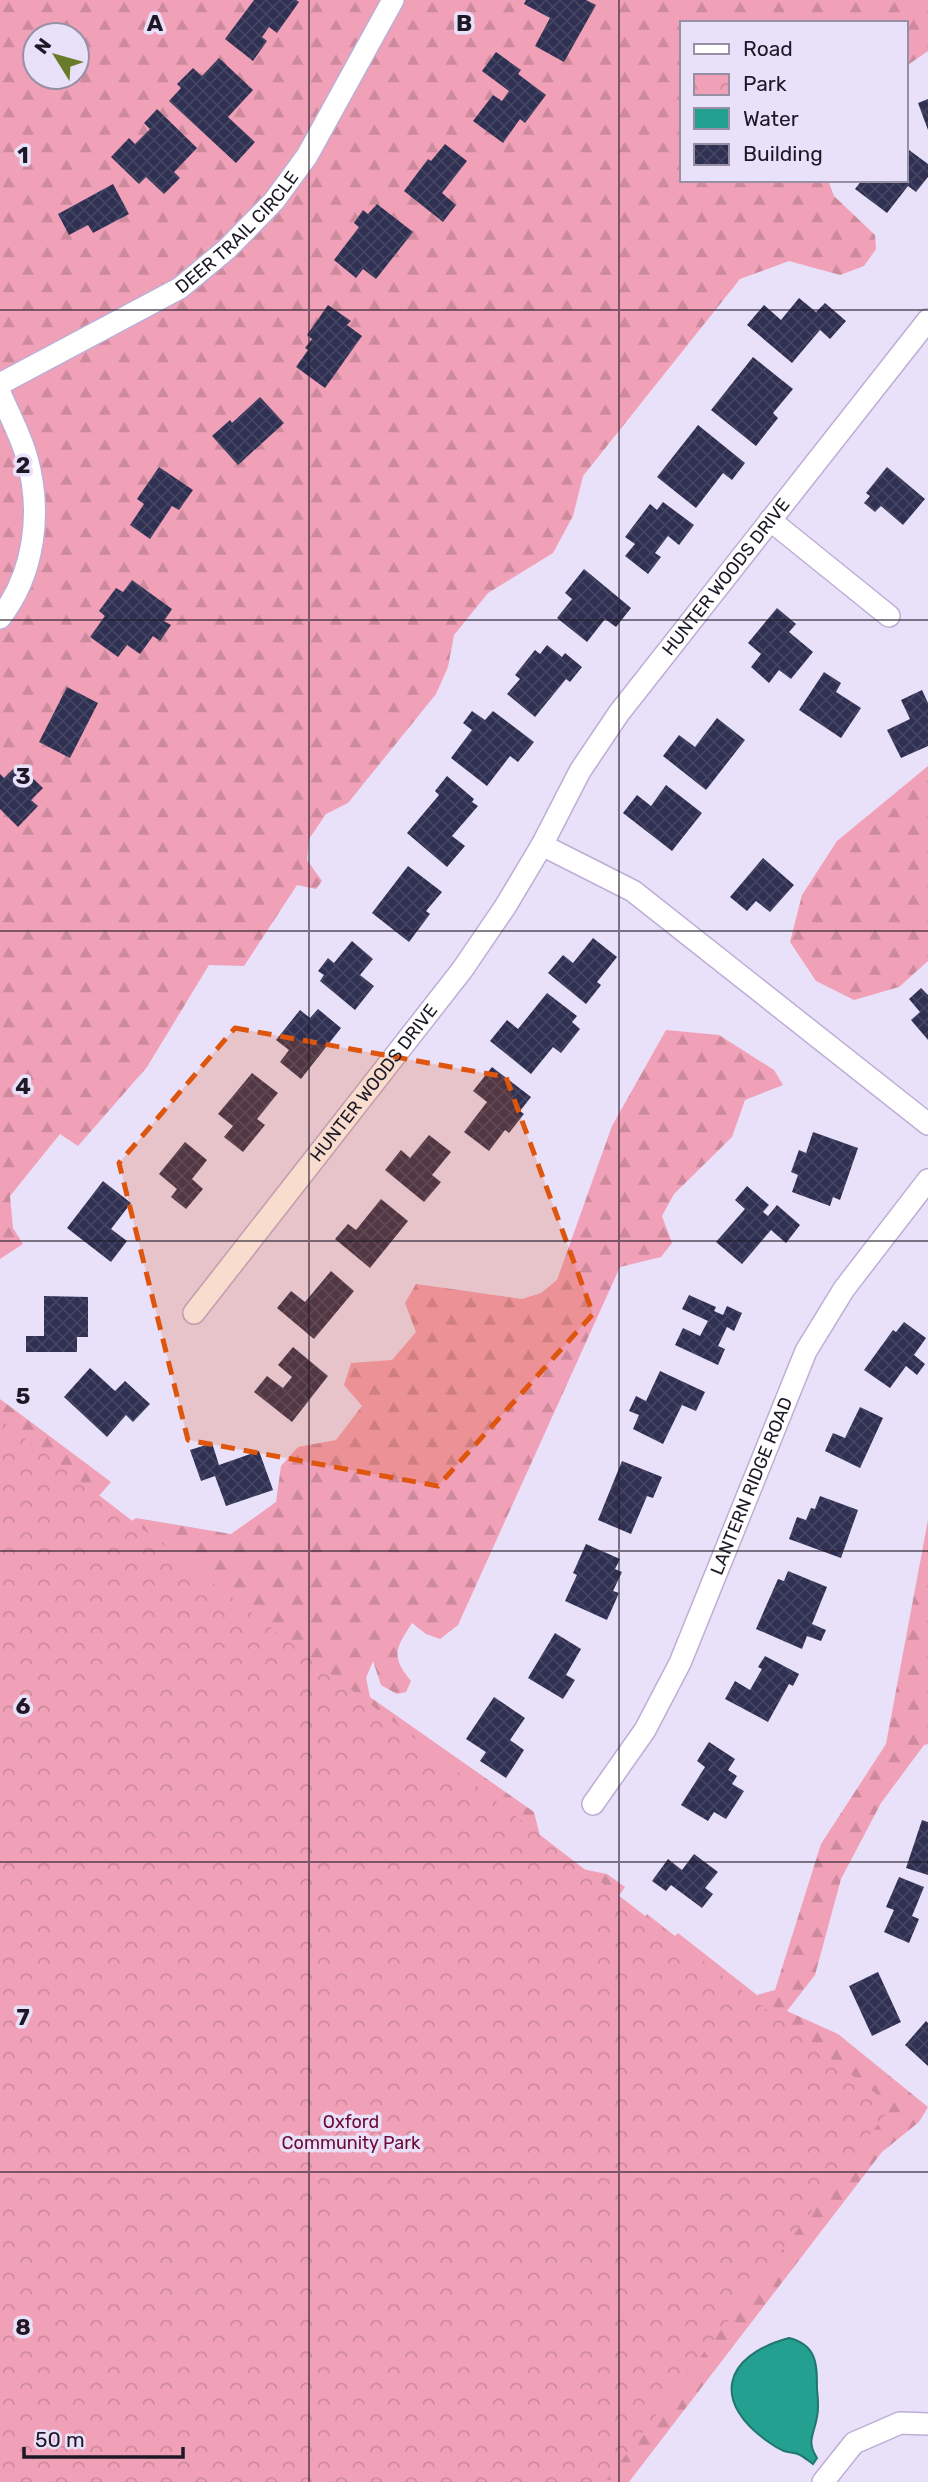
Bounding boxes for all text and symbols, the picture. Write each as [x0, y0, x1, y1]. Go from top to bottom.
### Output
text: A [147, 9, 164, 37]
text: B [456, 9, 472, 37]
north arrow [21, 21, 91, 91]
legend [680, 21, 907, 182]
text: N [30, 34, 56, 58]
text: Road [743, 36, 793, 61]
text: Park [743, 71, 787, 96]
text: Water [743, 106, 799, 131]
text: 1 [17, 141, 29, 169]
text: Building [743, 141, 823, 166]
street label: DEER TRAIL CIRCLE [171, 167, 303, 298]
text: 2 [16, 451, 30, 479]
street label: HUNTER WOODS DRIVE [657, 494, 795, 660]
text: 3 [15, 762, 31, 790]
street label: HUNTER WOODS DRIVE [305, 1000, 442, 1166]
text: 4 [15, 1072, 31, 1100]
text: 5 [16, 1382, 31, 1410]
street label: LANTERN RIDGE ROAD [706, 1394, 797, 1578]
text: 6 [16, 1692, 31, 1720]
text: 7 [16, 2003, 30, 2031]
park label: Oxford Community Park [282, 2111, 421, 2154]
text: 8 [15, 2313, 31, 2341]
scale bar [24, 2416, 184, 2460]
text: 50 m [35, 2427, 85, 2452]

